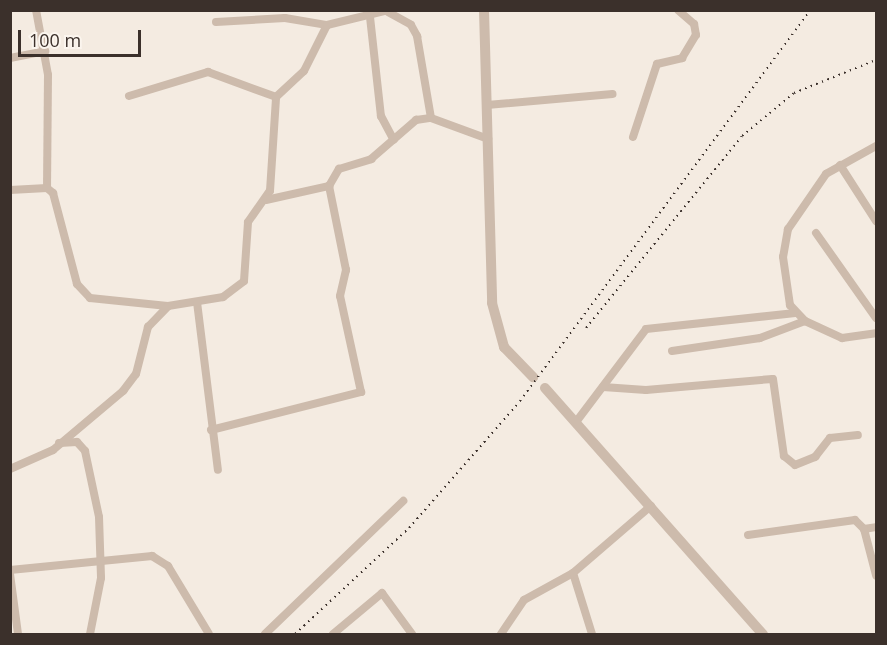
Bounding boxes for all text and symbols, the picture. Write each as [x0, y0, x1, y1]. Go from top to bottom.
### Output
scale bar [21, 18, 144, 56]
text: 100 m [29, 28, 81, 52]

